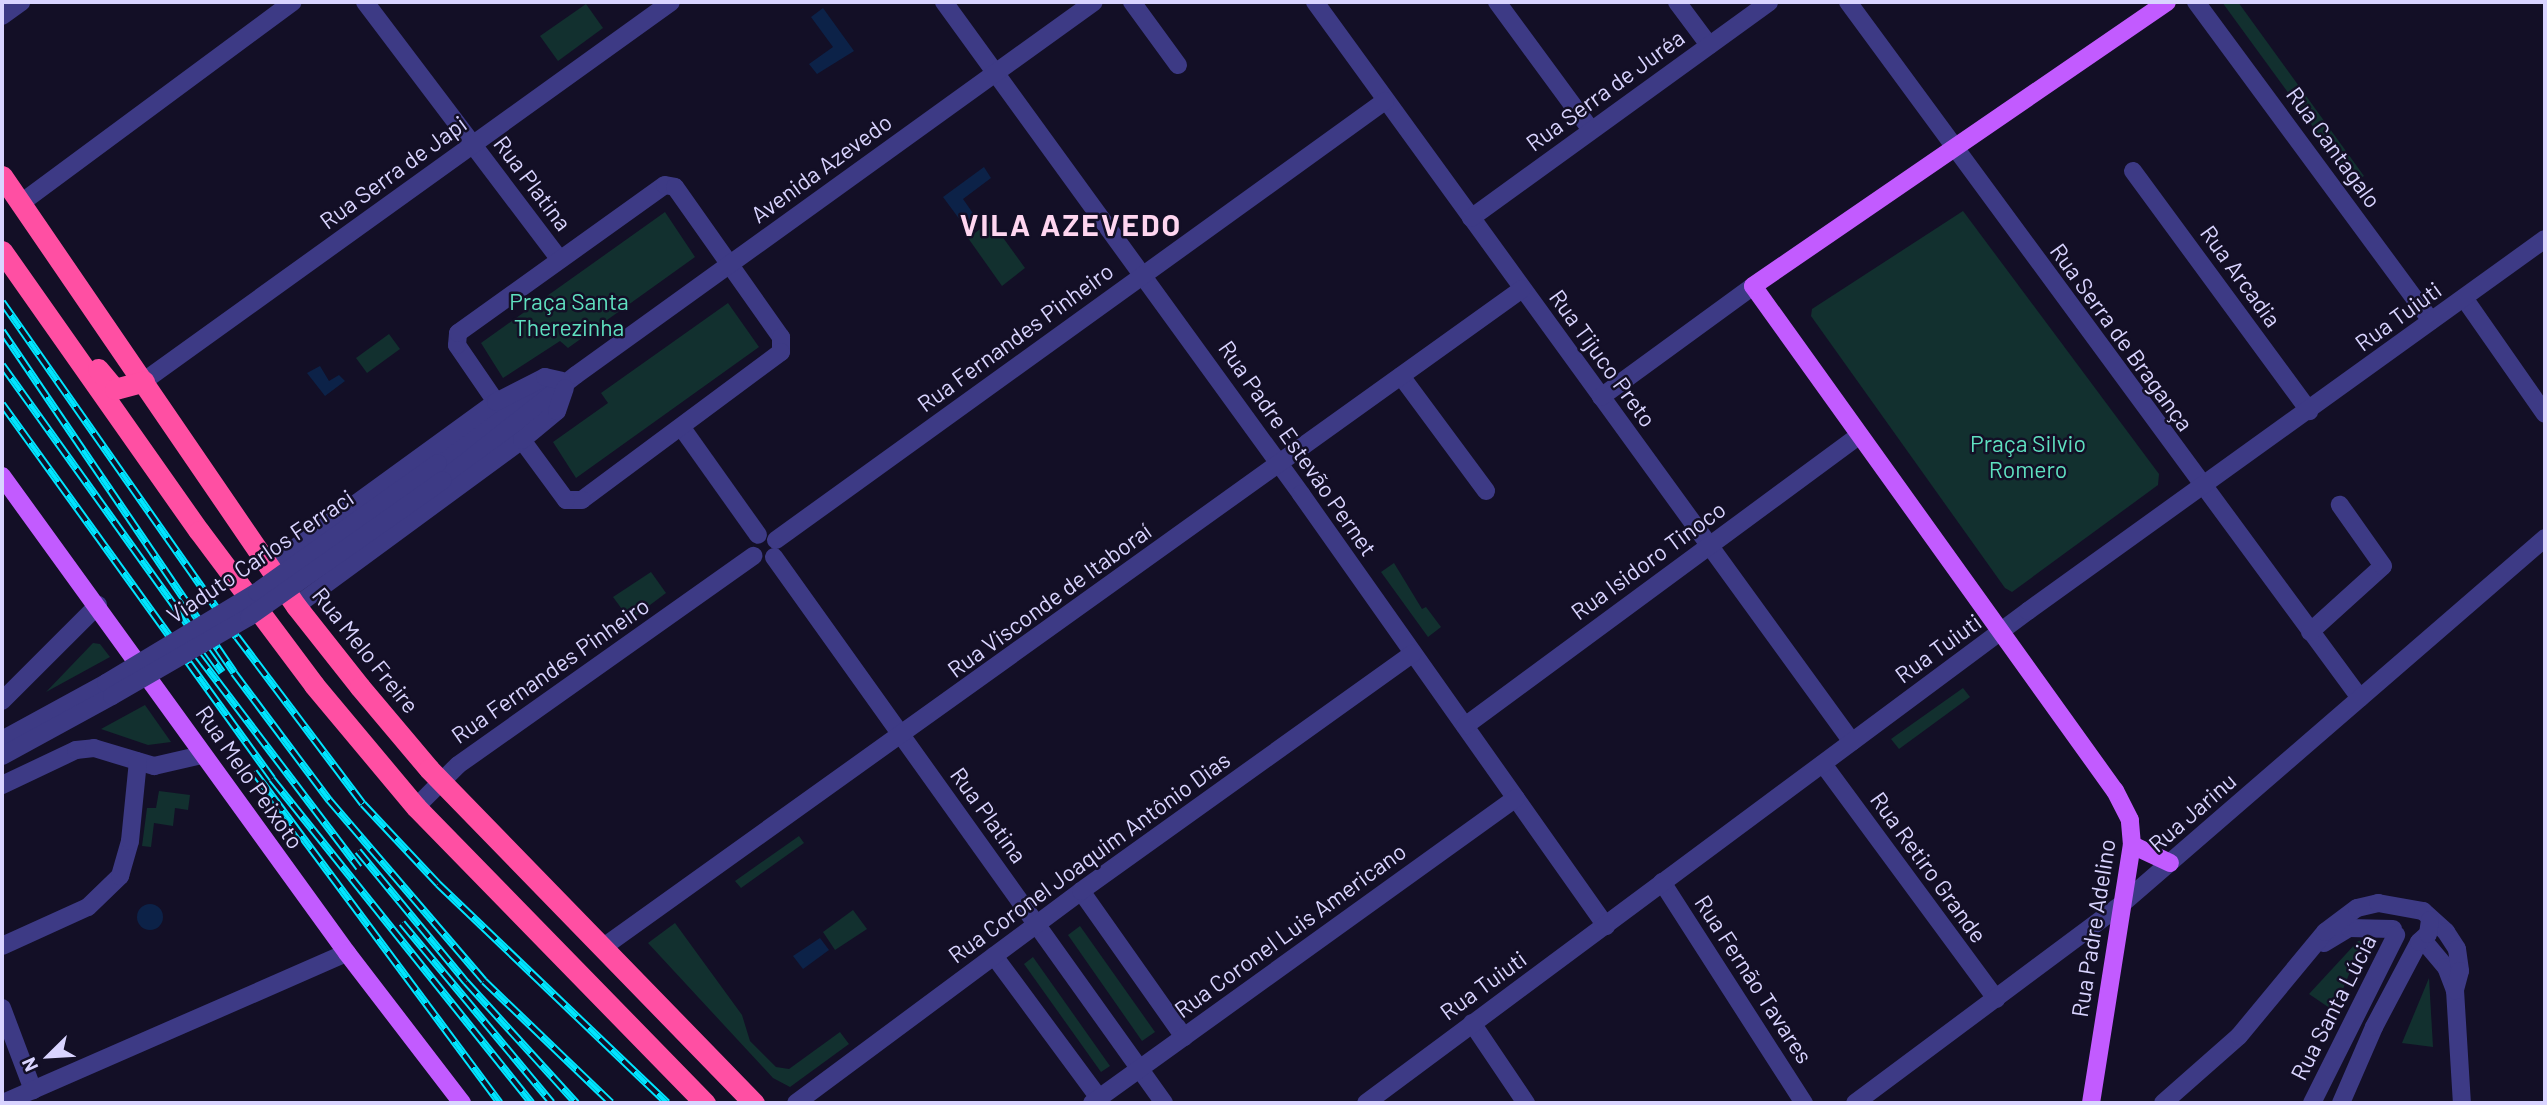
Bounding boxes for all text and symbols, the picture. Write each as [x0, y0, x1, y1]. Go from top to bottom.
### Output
street label: Rua Serra de Juréa [1521, 23, 1689, 157]
street label: Rua Cantagalo [2281, 81, 2387, 213]
street label: Avenida Azevedo [745, 108, 897, 228]
street label: Rua Serra de Japi [314, 110, 472, 234]
street label: Rua Platina [488, 130, 578, 236]
district label: VILA AZEVEDO [961, 206, 1181, 242]
street label: Rua Arcadia [2195, 220, 2287, 332]
street label: Rua Serra de Bragança [2045, 238, 2199, 436]
street label: Rua Fernandes Pinheiro [912, 257, 1118, 417]
street label: Rua Tuiuti [2350, 276, 2446, 356]
street label: Rua Tijuco Preto [1544, 284, 1662, 432]
park label: Praça Santa Therezinha [509, 287, 629, 341]
street label: Rua Padre Estevão Pernet [1213, 335, 1383, 561]
park label: Praça Silvio Romero [1970, 429, 2086, 483]
street label: Viaduto Carlos Ferraci [161, 483, 359, 629]
street label: Rua Isidoro Tinoco [1565, 495, 1731, 625]
street label: Rua Visconde de Itaboraí [942, 517, 1156, 683]
street label: Rua Melo Freire [307, 582, 425, 718]
street label: Rua Fernandes Pinheiro [446, 591, 654, 749]
street label: Rua Tuiuti [1890, 608, 1986, 688]
street label: Rua Melo Peixoto [190, 700, 310, 854]
street label: Rua Coronel Joaquim Antônio Dias [943, 745, 1235, 969]
street label: Rua Platina [945, 762, 1033, 868]
street label: Rua Jarinu [2143, 767, 2241, 857]
street label: Rua Retiro Grande [1865, 786, 1993, 948]
street label: Rua Coronel Luis Americano [1169, 837, 1411, 1023]
street label: Rua Padre Adelino [2065, 837, 2121, 1019]
street label: Rua Fernão Tavares [1689, 890, 1819, 1068]
street label: Rua Santa Lúcia [2284, 929, 2382, 1085]
street label: Rua Tuiuti [1435, 945, 1531, 1025]
north arrow [14, 1021, 84, 1091]
text: N [16, 1054, 42, 1075]

